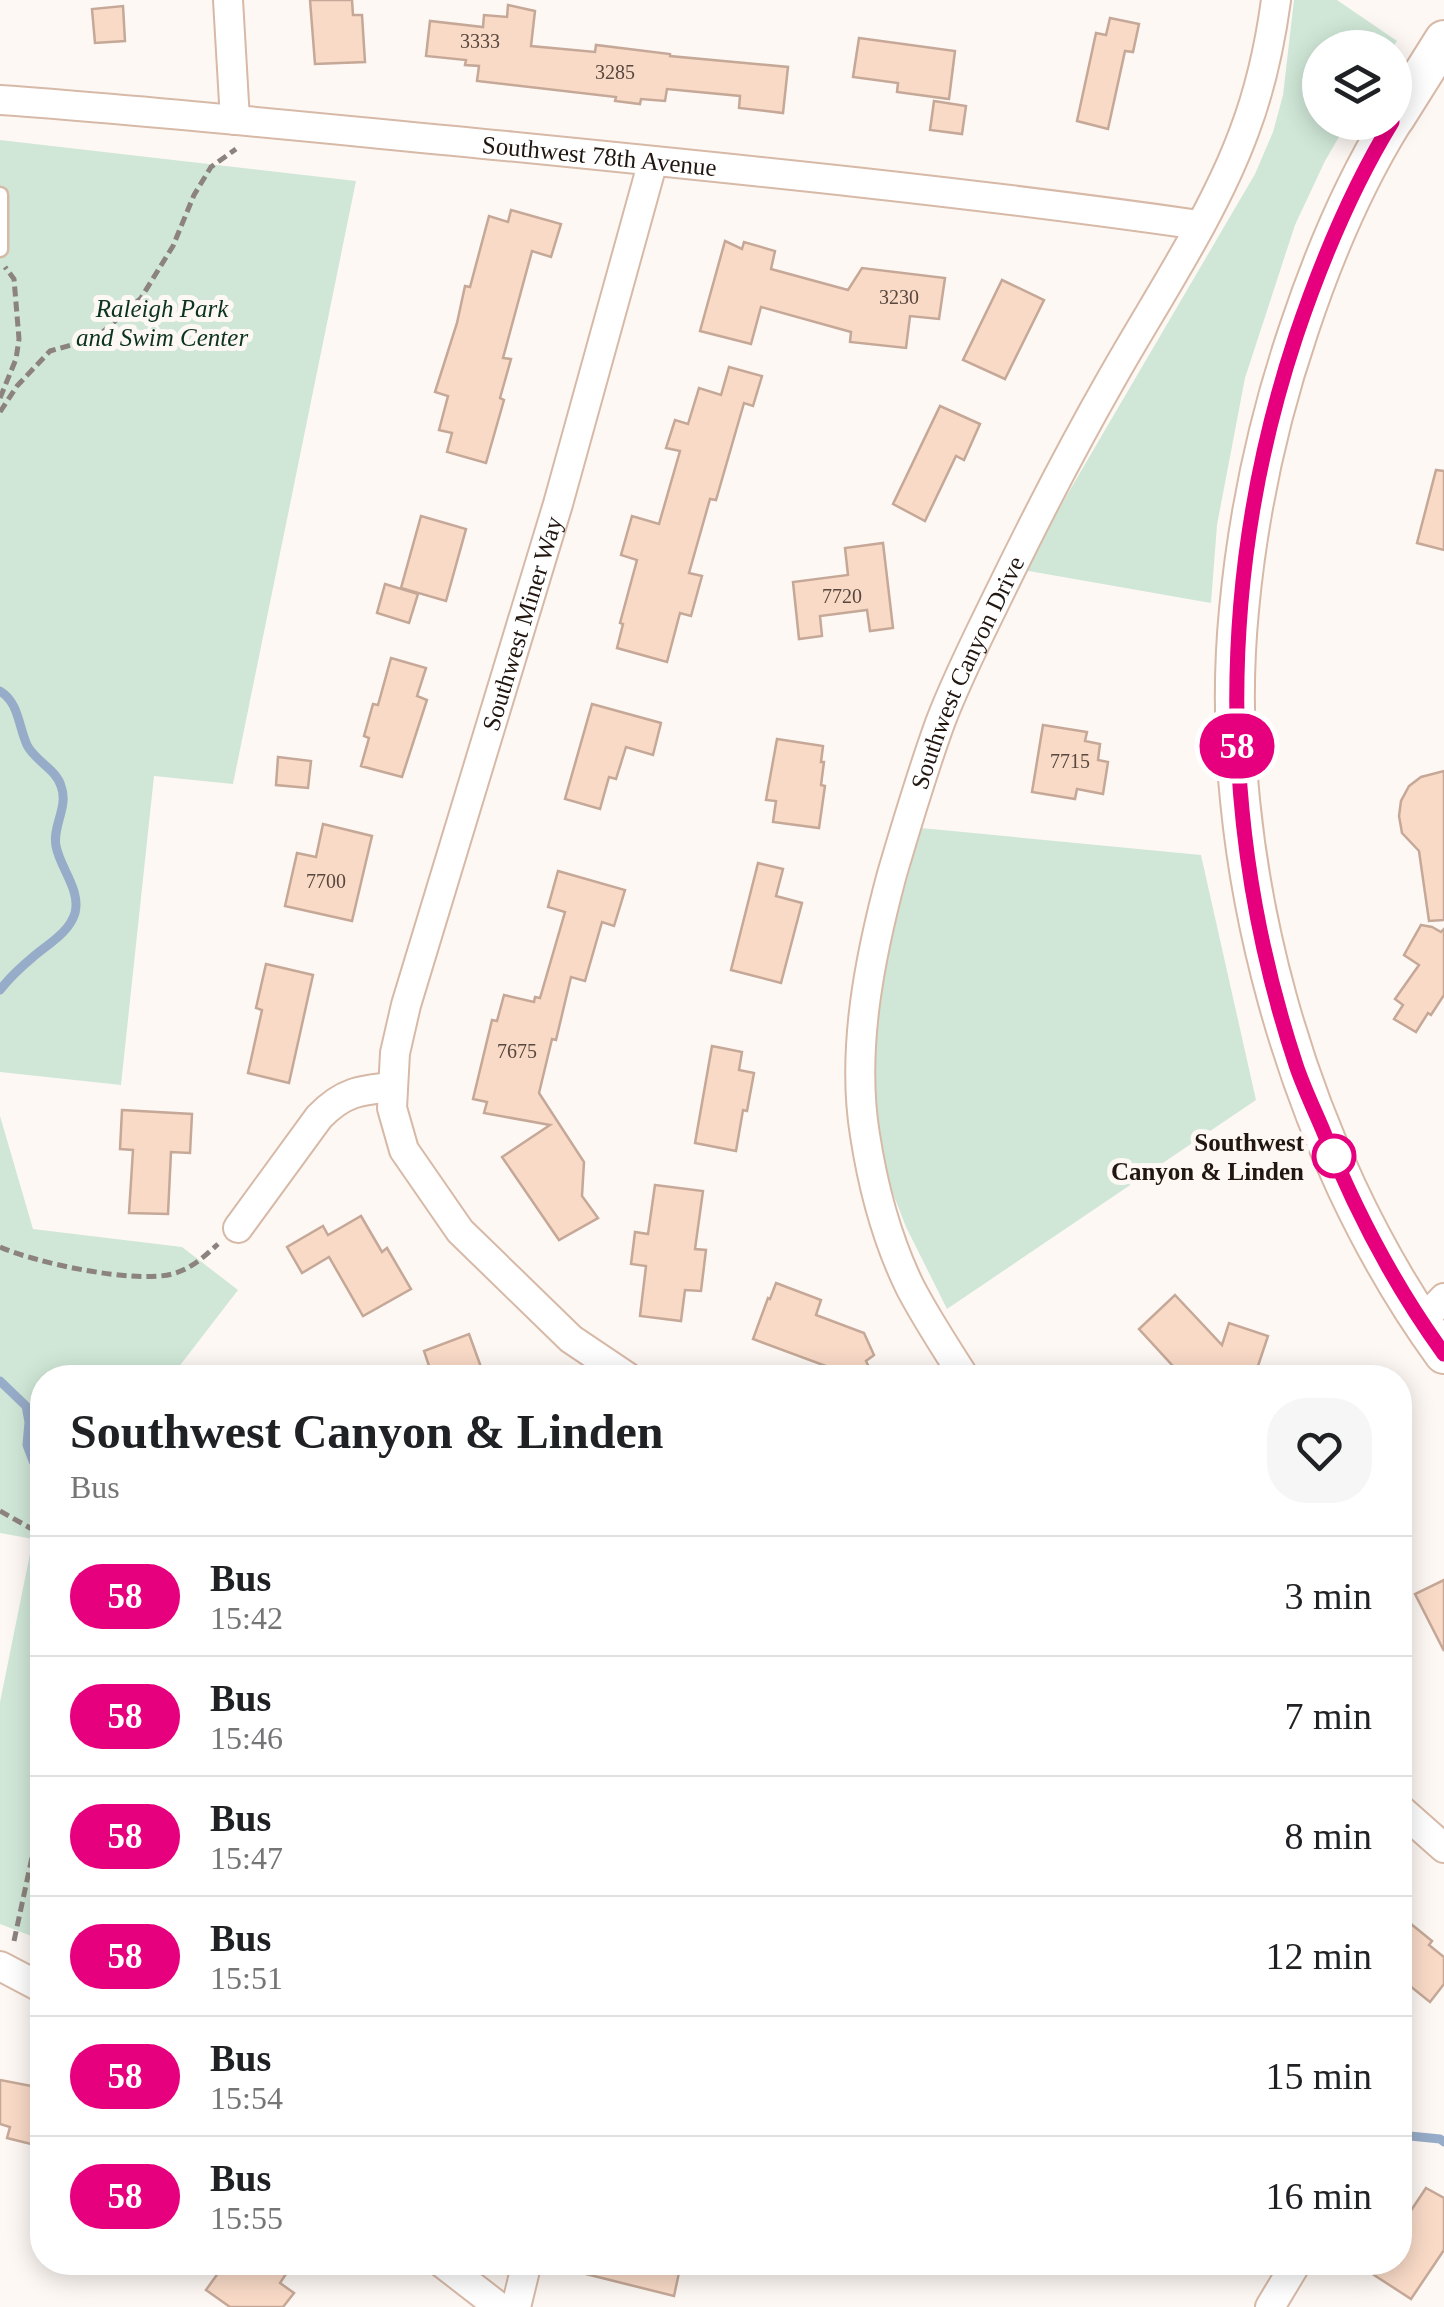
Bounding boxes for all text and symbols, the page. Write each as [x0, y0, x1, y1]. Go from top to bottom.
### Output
house number: 3333 [460, 30, 500, 52]
map controls [1302, 30, 1412, 140]
button: layers [1302, 30, 1412, 140]
house number: 3285 [595, 61, 635, 83]
street label: Southwest 78th Avenue [481, 131, 718, 181]
house number: 3230 [879, 286, 919, 308]
park label: Raleigh Park and Swim Center [76, 295, 248, 351]
street label: Southwest Miner Way [477, 513, 568, 734]
street label: Southwest Canyon Drive [906, 552, 1029, 793]
house number: 7720 [822, 585, 862, 607]
line badge: 58 [1192, 714, 1282, 778]
text: 58 [1220, 727, 1255, 766]
house number: 7715 [1050, 750, 1090, 772]
house number: 7700 [306, 870, 346, 892]
house number: 7675 [497, 1040, 537, 1062]
place label: Southwest Canyon & Linden [1111, 1129, 1305, 1185]
marker: Southwest Canyon & Linden [1313, 1135, 1355, 1177]
button: heart [1267, 1398, 1372, 1503]
text: Southwest Canyon & Linden [70, 1405, 663, 1458]
text: Bus [70, 1469, 120, 1505]
text: Bus [210, 1557, 271, 1599]
text: 3 min [1284, 1575, 1372, 1617]
text: 58 [108, 1577, 143, 1616]
text: 15:42 [210, 1600, 283, 1636]
text: Bus [210, 1677, 271, 1719]
text: 7 min [1284, 1695, 1372, 1737]
text: 58 [108, 1697, 143, 1736]
text: 15:46 [210, 1720, 283, 1756]
text: Bus [210, 1797, 271, 1839]
text: 8 min [1284, 1815, 1372, 1857]
text: 58 [108, 1817, 143, 1856]
text: 15:47 [210, 1840, 283, 1876]
text: Bus [210, 1917, 271, 1959]
text: 12 min [1265, 1935, 1372, 1977]
text: 58 [108, 1937, 143, 1976]
text: 15:51 [210, 1960, 283, 1996]
text: Bus [210, 2037, 271, 2079]
text: 15 min [1265, 2055, 1372, 2097]
text: 58 [108, 2057, 143, 2096]
text: 15:54 [210, 2080, 283, 2116]
text: Bus [210, 2157, 271, 2199]
text: 16 min [1265, 2175, 1372, 2217]
text: 58 [108, 2177, 143, 2216]
text: 15:55 [210, 2200, 283, 2236]

